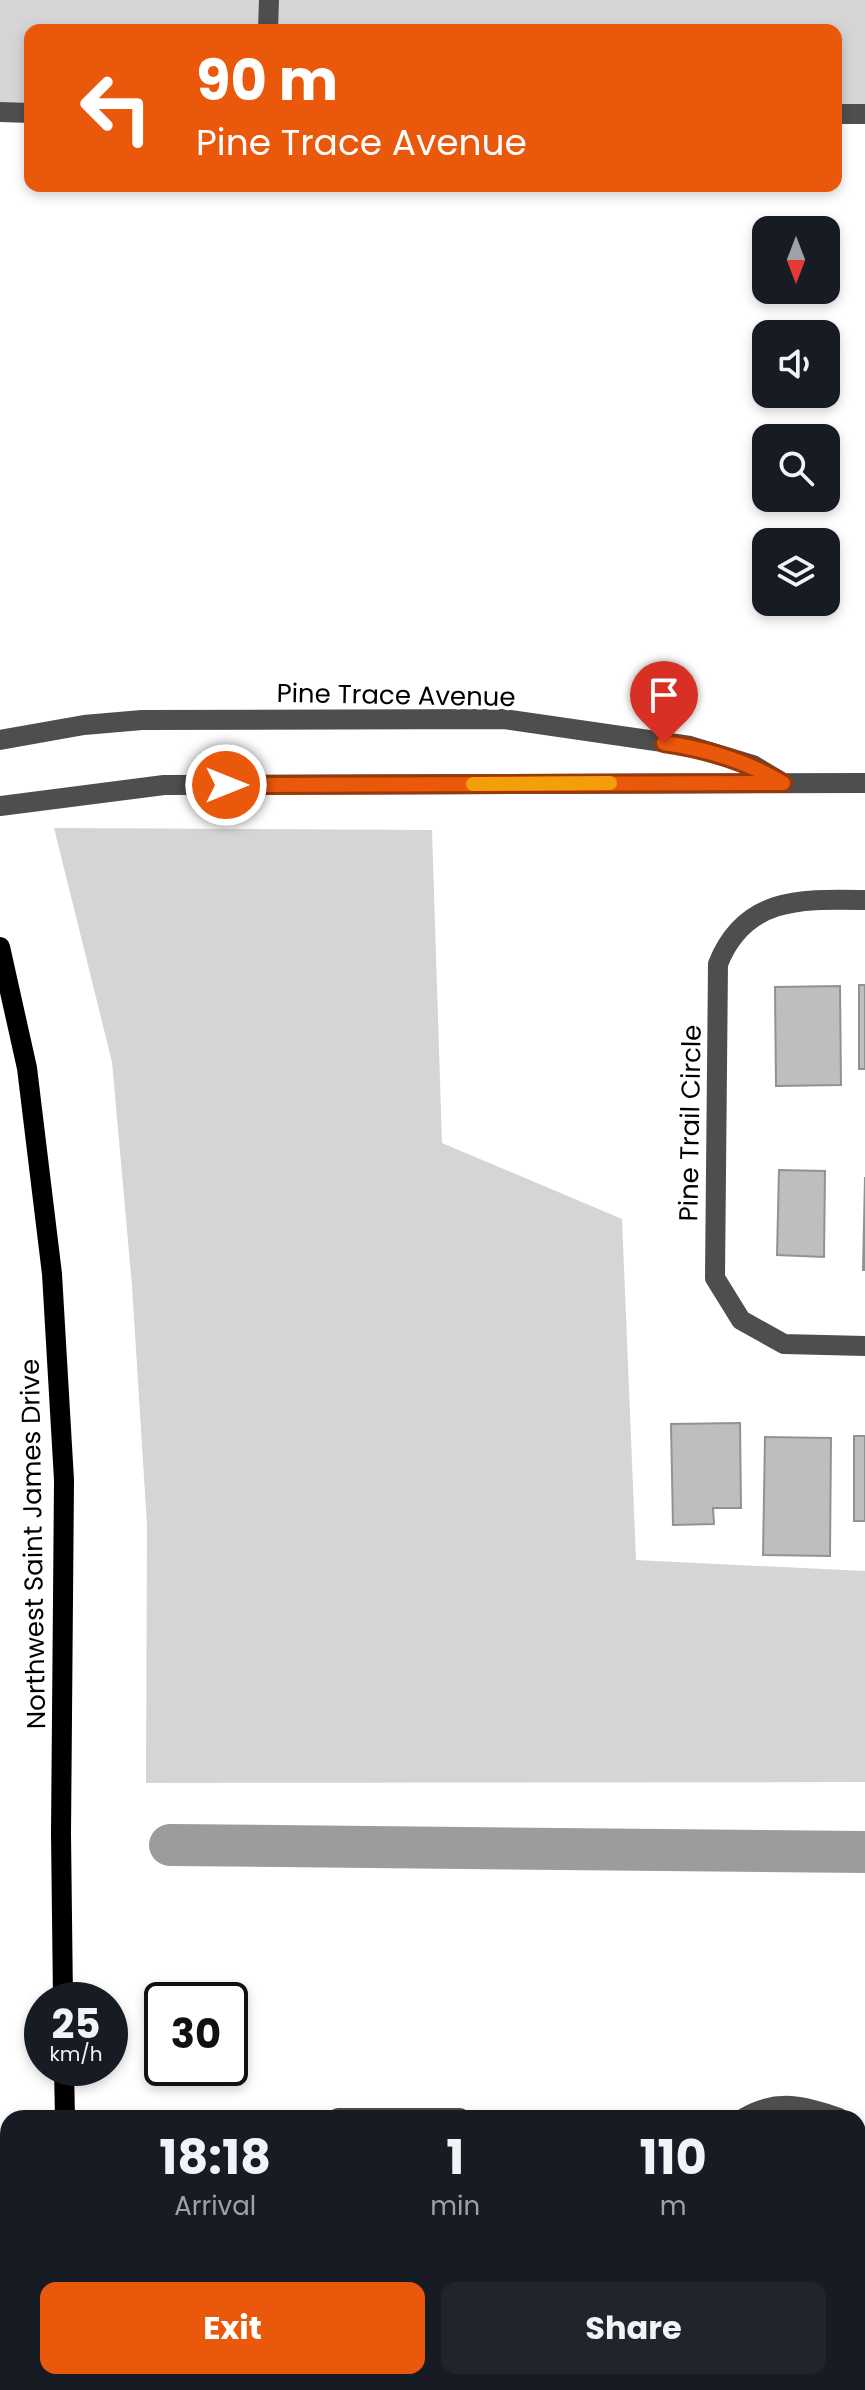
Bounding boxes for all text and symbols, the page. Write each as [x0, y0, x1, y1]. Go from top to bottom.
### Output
text: 90 m [196, 41, 338, 120]
icon: left [64, 56, 168, 160]
text: Pine Trace Avenue [196, 117, 527, 168]
north arrow [752, 216, 840, 304]
map controls [752, 216, 840, 616]
button: sound [752, 320, 840, 408]
button: search [752, 424, 840, 512]
button: layers [752, 528, 840, 616]
pin [630, 661, 698, 743]
icon: arrive [642, 673, 686, 717]
street label: Pine Trace Avenue [276, 675, 516, 715]
position arrow [184, 743, 268, 827]
street label: Pine Trail Circle [670, 1024, 710, 1222]
street label: Northwest Saint James Drive [12, 1359, 54, 1729]
speed limit sign: 30 [144, 1982, 248, 2086]
text: 25 [52, 1996, 100, 2052]
text: km/h [49, 2040, 103, 2068]
text: 18:18 [159, 2124, 271, 2191]
text: 1 [446, 2124, 464, 2191]
text: 110 [639, 2124, 707, 2191]
text: Arrival [174, 2188, 256, 2224]
text: min [430, 2188, 480, 2224]
text: m [660, 2188, 686, 2224]
button: Exit [40, 2282, 425, 2374]
button: Share [441, 2282, 826, 2374]

